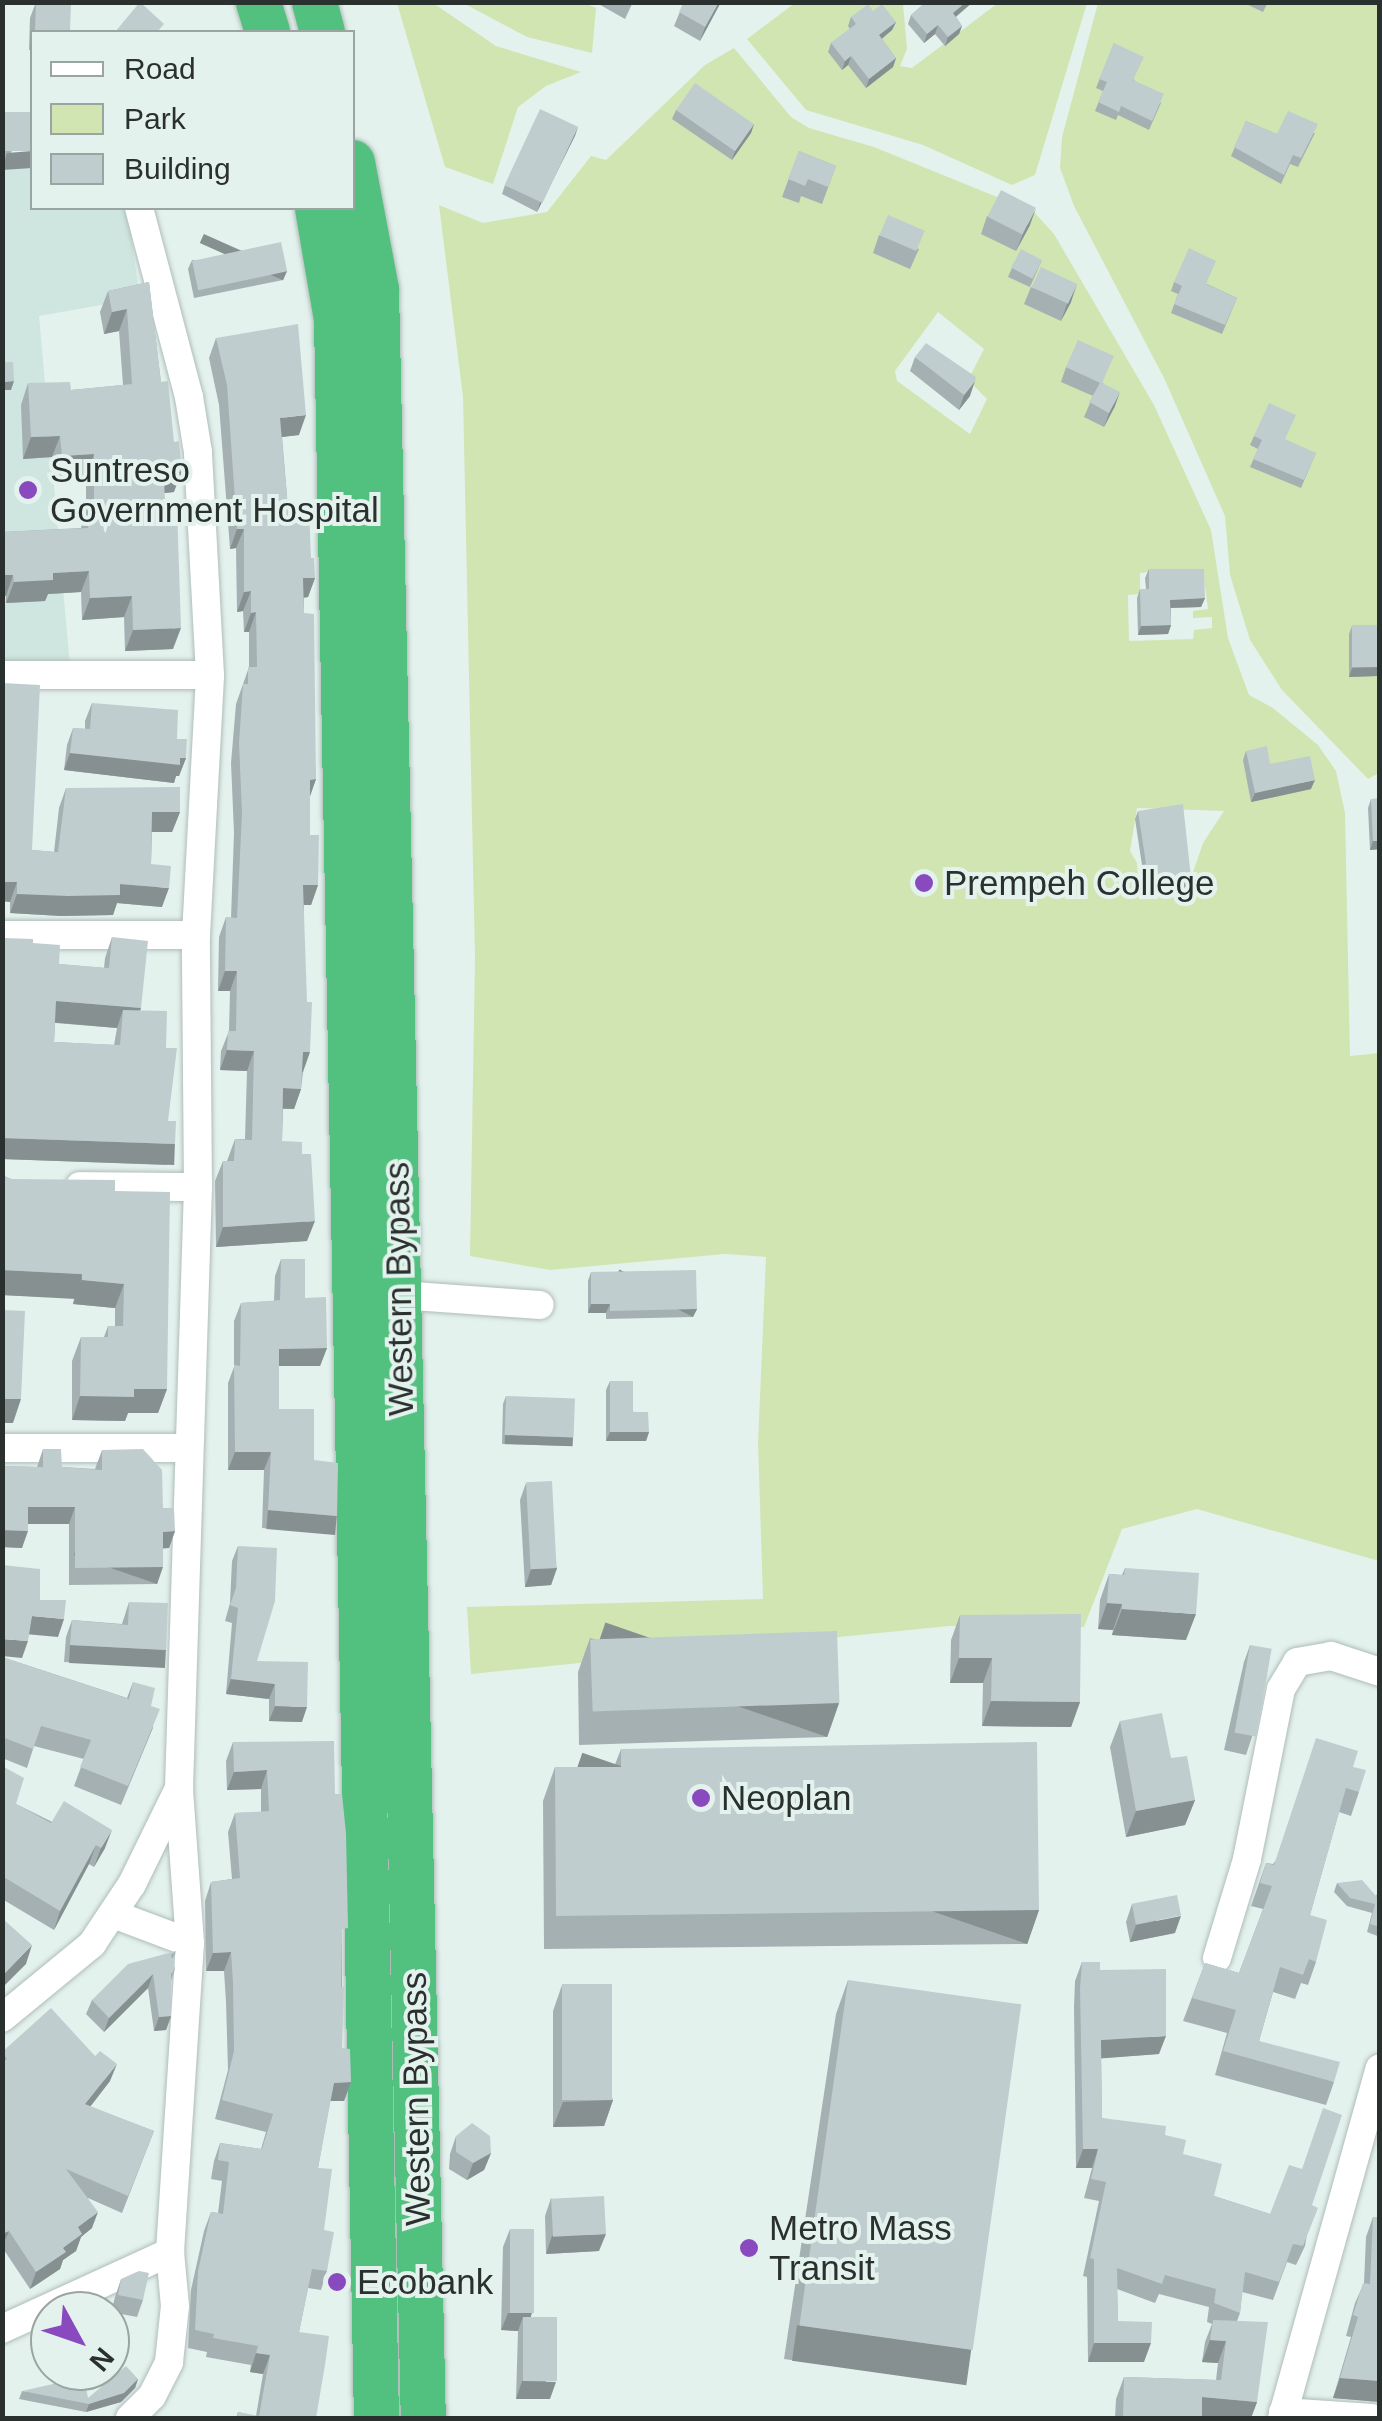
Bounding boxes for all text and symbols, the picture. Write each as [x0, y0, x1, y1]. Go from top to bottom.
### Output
legend [30, 30, 355, 210]
text: Road [124, 52, 196, 85]
text: Park [124, 102, 186, 135]
text: Building [124, 152, 231, 185]
place label: Suntreso Government Hospital [50, 449, 379, 531]
marker: Suntreso Government Hospital [15, 477, 41, 503]
place label: Prempeh College [944, 862, 1214, 904]
marker: Prempeh College [913, 872, 935, 894]
street label: Western Bypass [376, 1162, 422, 1416]
place label: Neoplan [721, 1777, 851, 1819]
marker: Neoplan [690, 1787, 712, 1809]
street label: Western Bypass [393, 1972, 439, 2226]
place label: Metro Mass Transit [769, 2207, 952, 2289]
marker: Metro Mass Transit [738, 2237, 760, 2259]
place label: Ecobank [357, 2261, 493, 2303]
marker: Ecobank [326, 2271, 348, 2293]
north arrow [30, 2291, 130, 2391]
text: N [83, 2342, 120, 2377]

